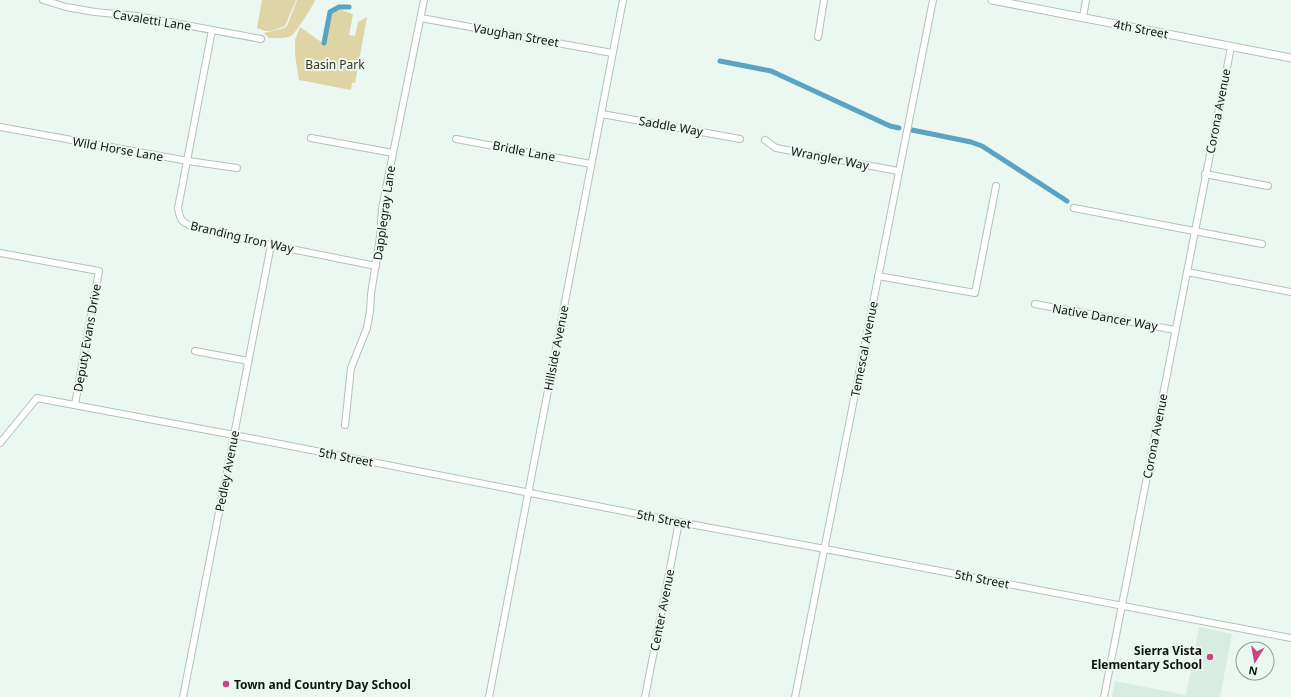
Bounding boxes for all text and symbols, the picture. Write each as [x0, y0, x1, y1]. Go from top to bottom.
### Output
street label: Cavaletti Lane [112, 5, 193, 35]
street label: 4th Street [1112, 15, 1170, 43]
street label: Vaughan Street [472, 19, 561, 51]
park label: Basin Park [305, 56, 365, 73]
street label: Corona Avenue [1201, 67, 1235, 155]
street label: Saddle Way [638, 112, 705, 140]
street label: Wild Horse Lane [71, 133, 165, 165]
street label: Bridle Lane [491, 137, 557, 165]
street label: Wrangler Way [790, 142, 871, 174]
street label: Dapplegray Lane [369, 164, 399, 261]
street label: Branding Iron Way [189, 217, 296, 257]
street label: Deputy Evans Drive [69, 282, 105, 393]
street label: Temescal Avenue [846, 299, 882, 398]
street label: Native Dancer Way [1051, 299, 1160, 335]
street label: Hillside Avenue [539, 304, 573, 392]
street label: Corona Avenue [1138, 392, 1172, 480]
street label: Pedley Avenue [211, 429, 243, 513]
street label: 5th Street [317, 443, 375, 471]
street label: 5th Street [635, 505, 693, 533]
street label: 5th Street [953, 565, 1011, 593]
street label: Center Avenue [646, 567, 678, 652]
north arrow [1235, 641, 1275, 681]
place label: Sierra Vista Elementary School [1091, 642, 1202, 673]
marker: Sierra Vista Elementary School [1205, 652, 1215, 662]
text: N [1247, 663, 1259, 680]
place label: Town and Country Day School [234, 676, 411, 693]
marker: Town and Country Day School [221, 679, 231, 689]

